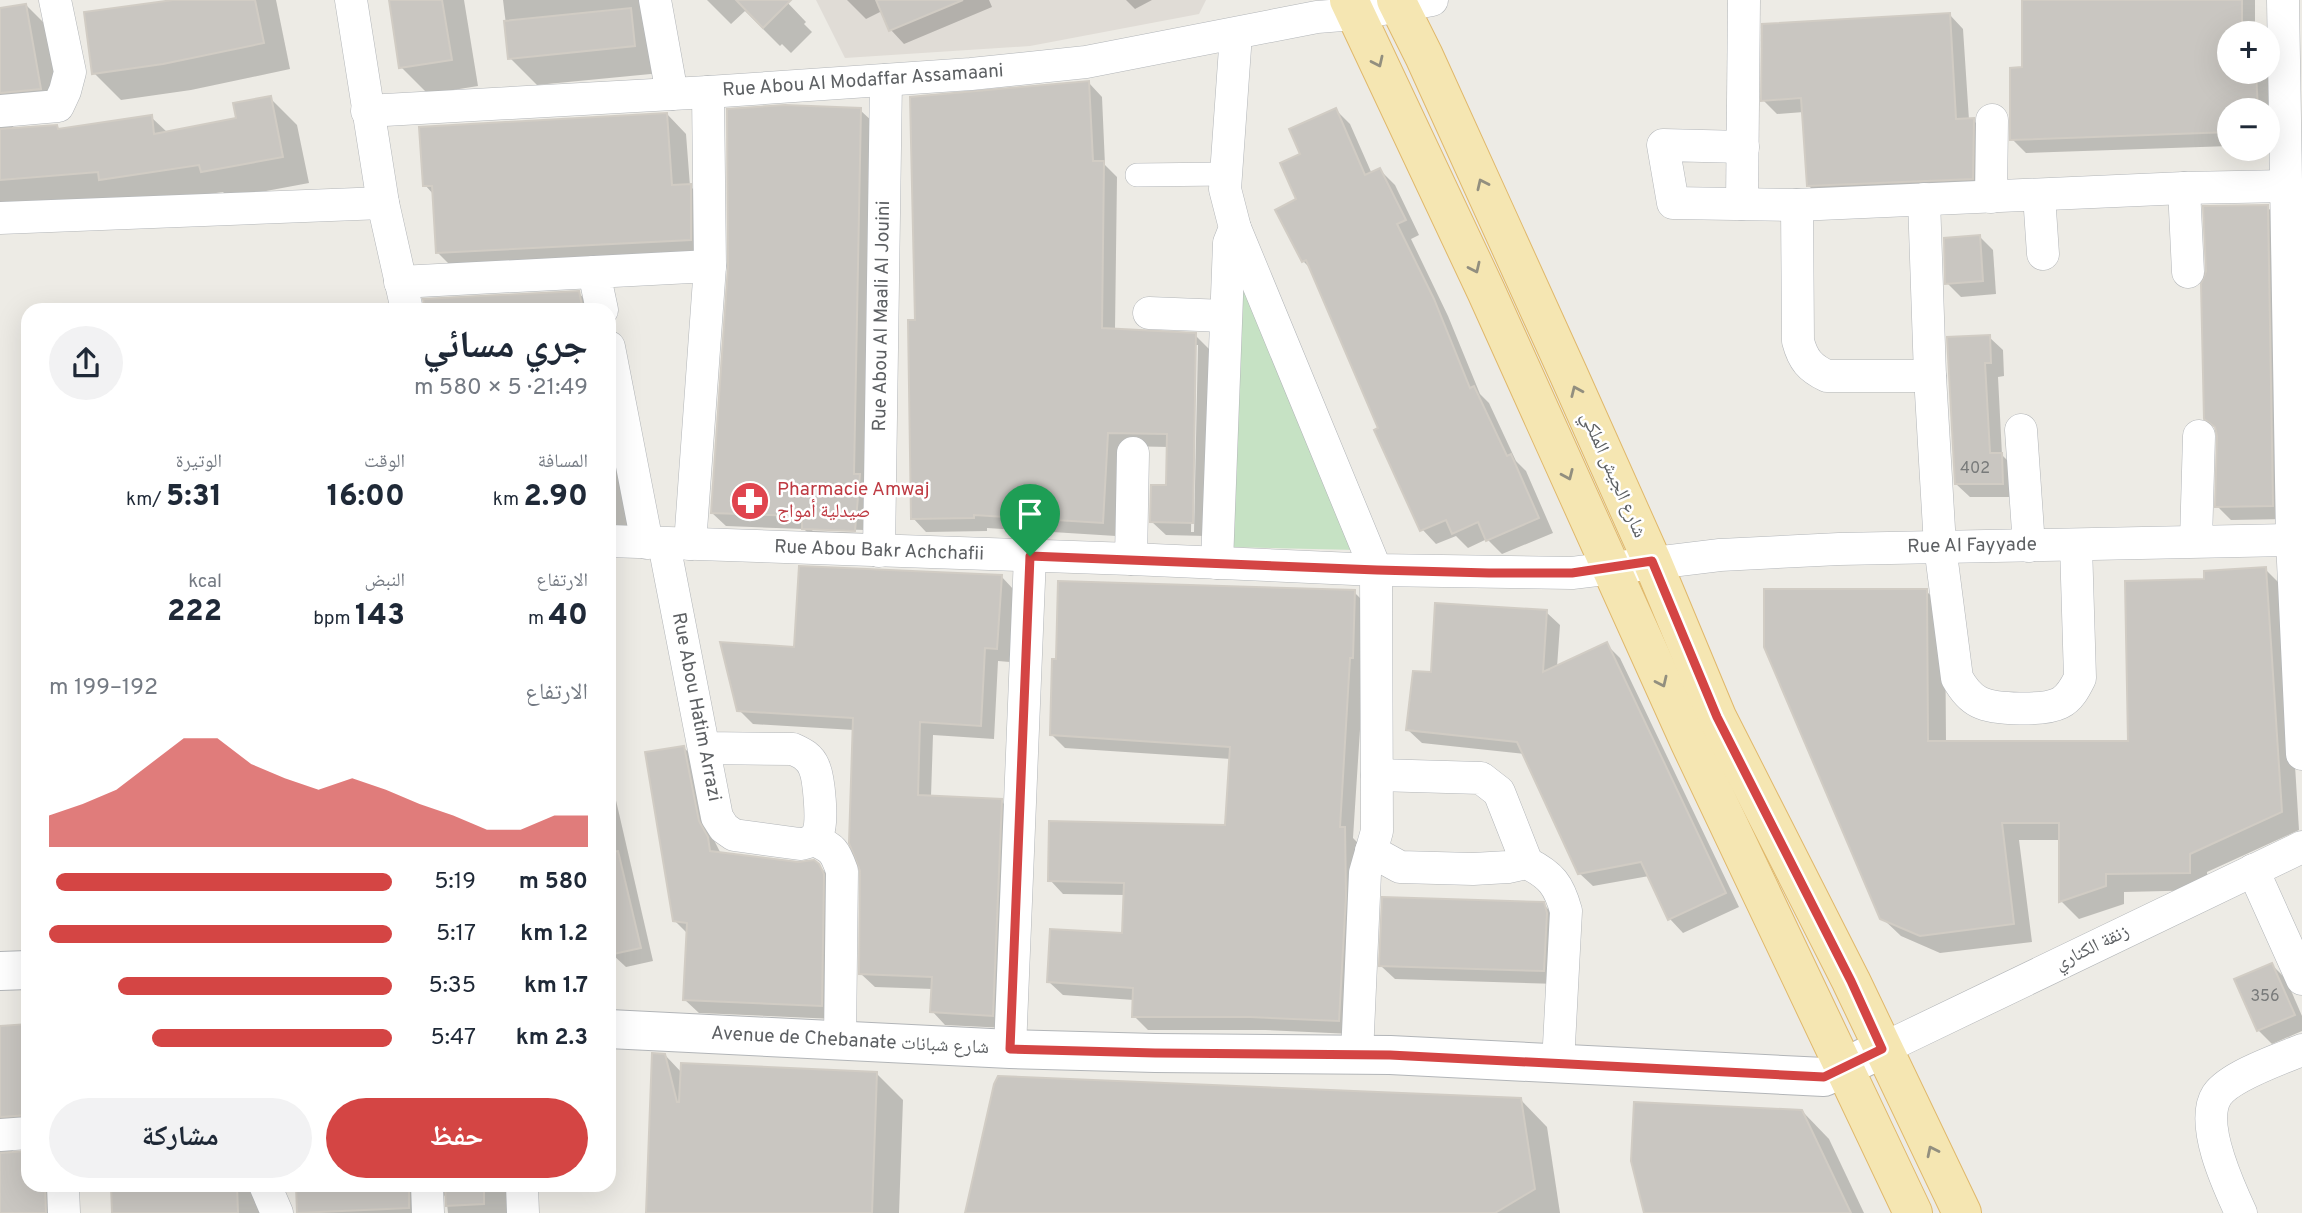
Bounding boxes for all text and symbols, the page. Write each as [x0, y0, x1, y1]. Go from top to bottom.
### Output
map controls [2217, 21, 2280, 161]
button: + [2217, 21, 2280, 84]
one-way arrow [1369, 55, 1383, 67]
street label: Rue Abou Al Modaffar Assamaani [722, 59, 1004, 103]
button: − [2217, 98, 2280, 161]
one-way arrow [1476, 179, 1490, 191]
street label: Rue Abou Al Maali Al Jouini [868, 200, 896, 432]
one-way arrow [1466, 261, 1480, 273]
text: جري مسائي [422, 323, 588, 372]
button: share [49, 326, 123, 400]
text: 21:49 · 5 × 580 m [414, 374, 588, 403]
one-way arrow [1570, 386, 1584, 398]
street label: شارع الجيش الملكي [1573, 408, 1651, 542]
text: الوتيرة [176, 450, 222, 474]
text: الوقت [364, 450, 405, 474]
text: المسافة [538, 450, 588, 474]
house number: 402 [1960, 459, 1990, 479]
one-way arrow [1560, 468, 1574, 480]
place label: Pharmacie Amwaj صيدلية أمواج [777, 478, 930, 524]
text: 5:31 [166, 479, 222, 516]
text: 16:00 [327, 479, 405, 516]
text: 2.90 [523, 479, 588, 516]
pharmacy icon: Pharmacie Amwaj صيدلية أمواج [729, 480, 771, 522]
pin [1000, 484, 1060, 556]
text: /km [126, 488, 166, 512]
text: km [493, 488, 523, 512]
icon: arrive [1011, 495, 1049, 533]
street label: Rue Al Fayyade [1907, 533, 2037, 559]
street label: Rue Abou Bakr Achchafii [774, 535, 984, 567]
text: النبض [364, 569, 405, 593]
text: الارتفاع [536, 569, 588, 593]
text: kcal [188, 570, 222, 594]
text: 222 [167, 594, 222, 631]
text: 143 [355, 598, 405, 635]
text: 40 [549, 598, 588, 635]
text: bpm [313, 607, 355, 631]
text: m [528, 607, 549, 631]
street label: Rue Abou Hatim Arrazi [666, 610, 726, 804]
text: 192–199 m [49, 674, 158, 703]
one-way arrow [1654, 675, 1668, 687]
text: الارتفاع [525, 679, 588, 708]
text: 5:19 [434, 868, 476, 897]
text: 580 m [519, 868, 588, 897]
text: 5:17 [436, 920, 476, 949]
text: 1.2 km [520, 920, 588, 949]
street label: زنقة الكناري [2051, 920, 2134, 978]
text: 5:35 [428, 972, 476, 1001]
text: 1.7 km [524, 972, 588, 1001]
house number: 356 [2250, 987, 2280, 1007]
street label: Avenue de Chebanate شارع شبانات [710, 1022, 990, 1060]
text: 5:47 [430, 1024, 476, 1053]
text: 2.3 km [516, 1024, 588, 1053]
button: مشاركة [49, 1098, 312, 1178]
button: حفظ [326, 1098, 588, 1178]
one-way arrow [1926, 1146, 1940, 1158]

